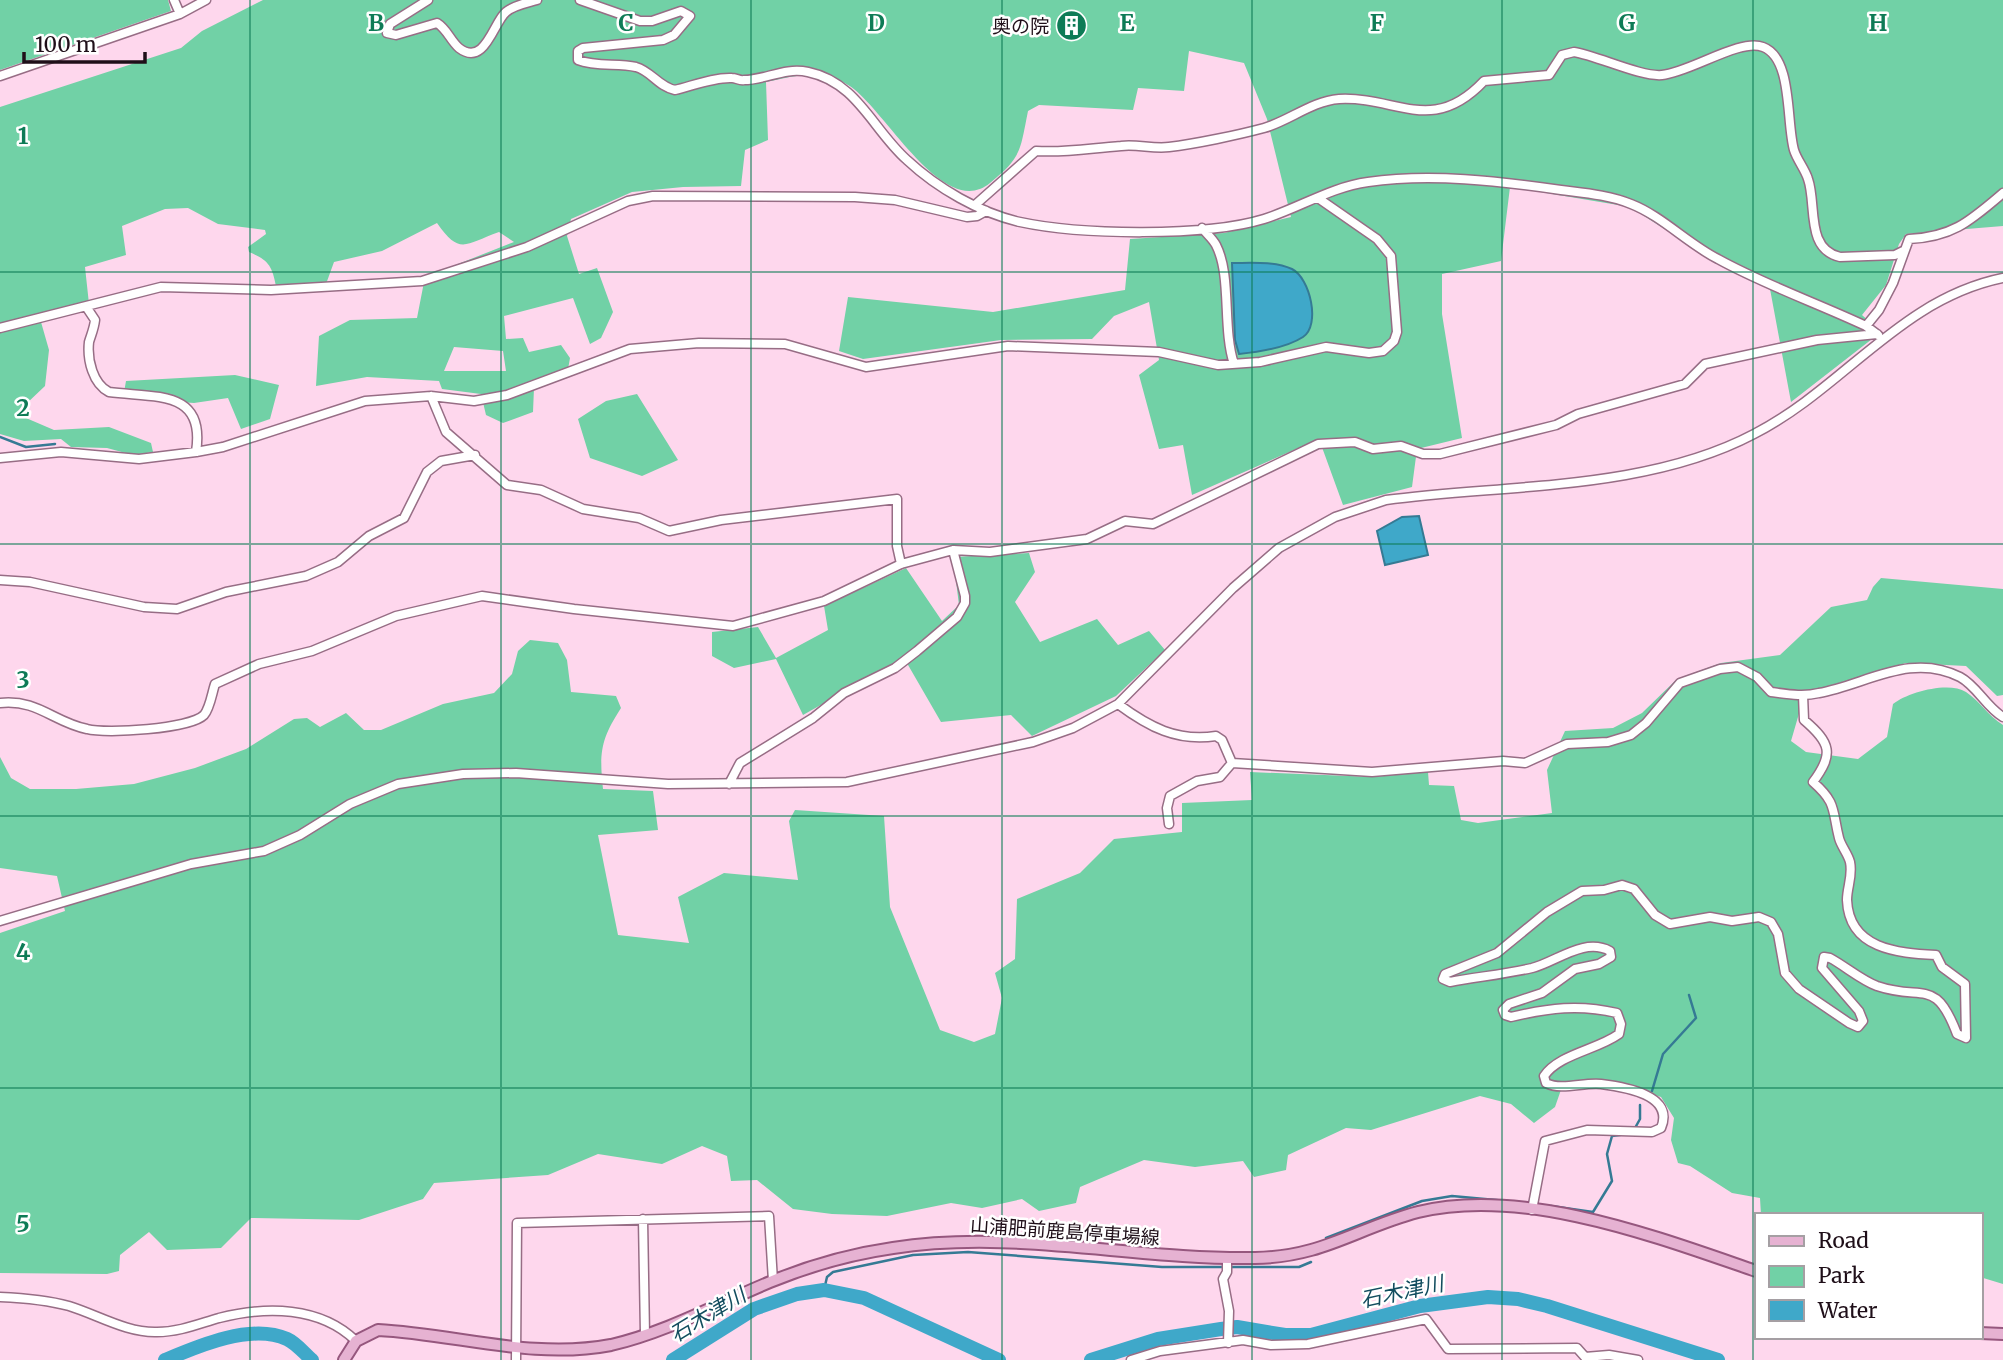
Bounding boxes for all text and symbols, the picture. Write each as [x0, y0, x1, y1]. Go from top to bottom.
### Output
text: B [368, 8, 384, 37]
text: C [618, 8, 634, 37]
text: D [867, 8, 885, 37]
text: E [1119, 8, 1135, 37]
text: F [1370, 8, 1384, 37]
text: G [1619, 8, 1636, 37]
text: H [1869, 8, 1888, 37]
building icon: 奥の院 [1055, 9, 1089, 43]
place label: 奥の院 [992, 14, 1049, 38]
scale bar [24, 21, 145, 65]
text: 100 m [35, 31, 97, 58]
text: 1 [18, 121, 29, 150]
text: 2 [16, 393, 30, 422]
text: 3 [16, 665, 30, 694]
text: 4 [16, 937, 31, 966]
text: 5 [16, 1209, 30, 1238]
street label: 山浦肥前鹿島停車場線 [969, 1212, 1161, 1250]
legend [1755, 1213, 1982, 1339]
text: Road [1818, 1227, 1869, 1254]
text: Park [1818, 1262, 1865, 1289]
water label: 石木津川 [1358, 1269, 1448, 1313]
water label: 石木津川 [665, 1280, 752, 1348]
text: Water [1817, 1297, 1877, 1324]

